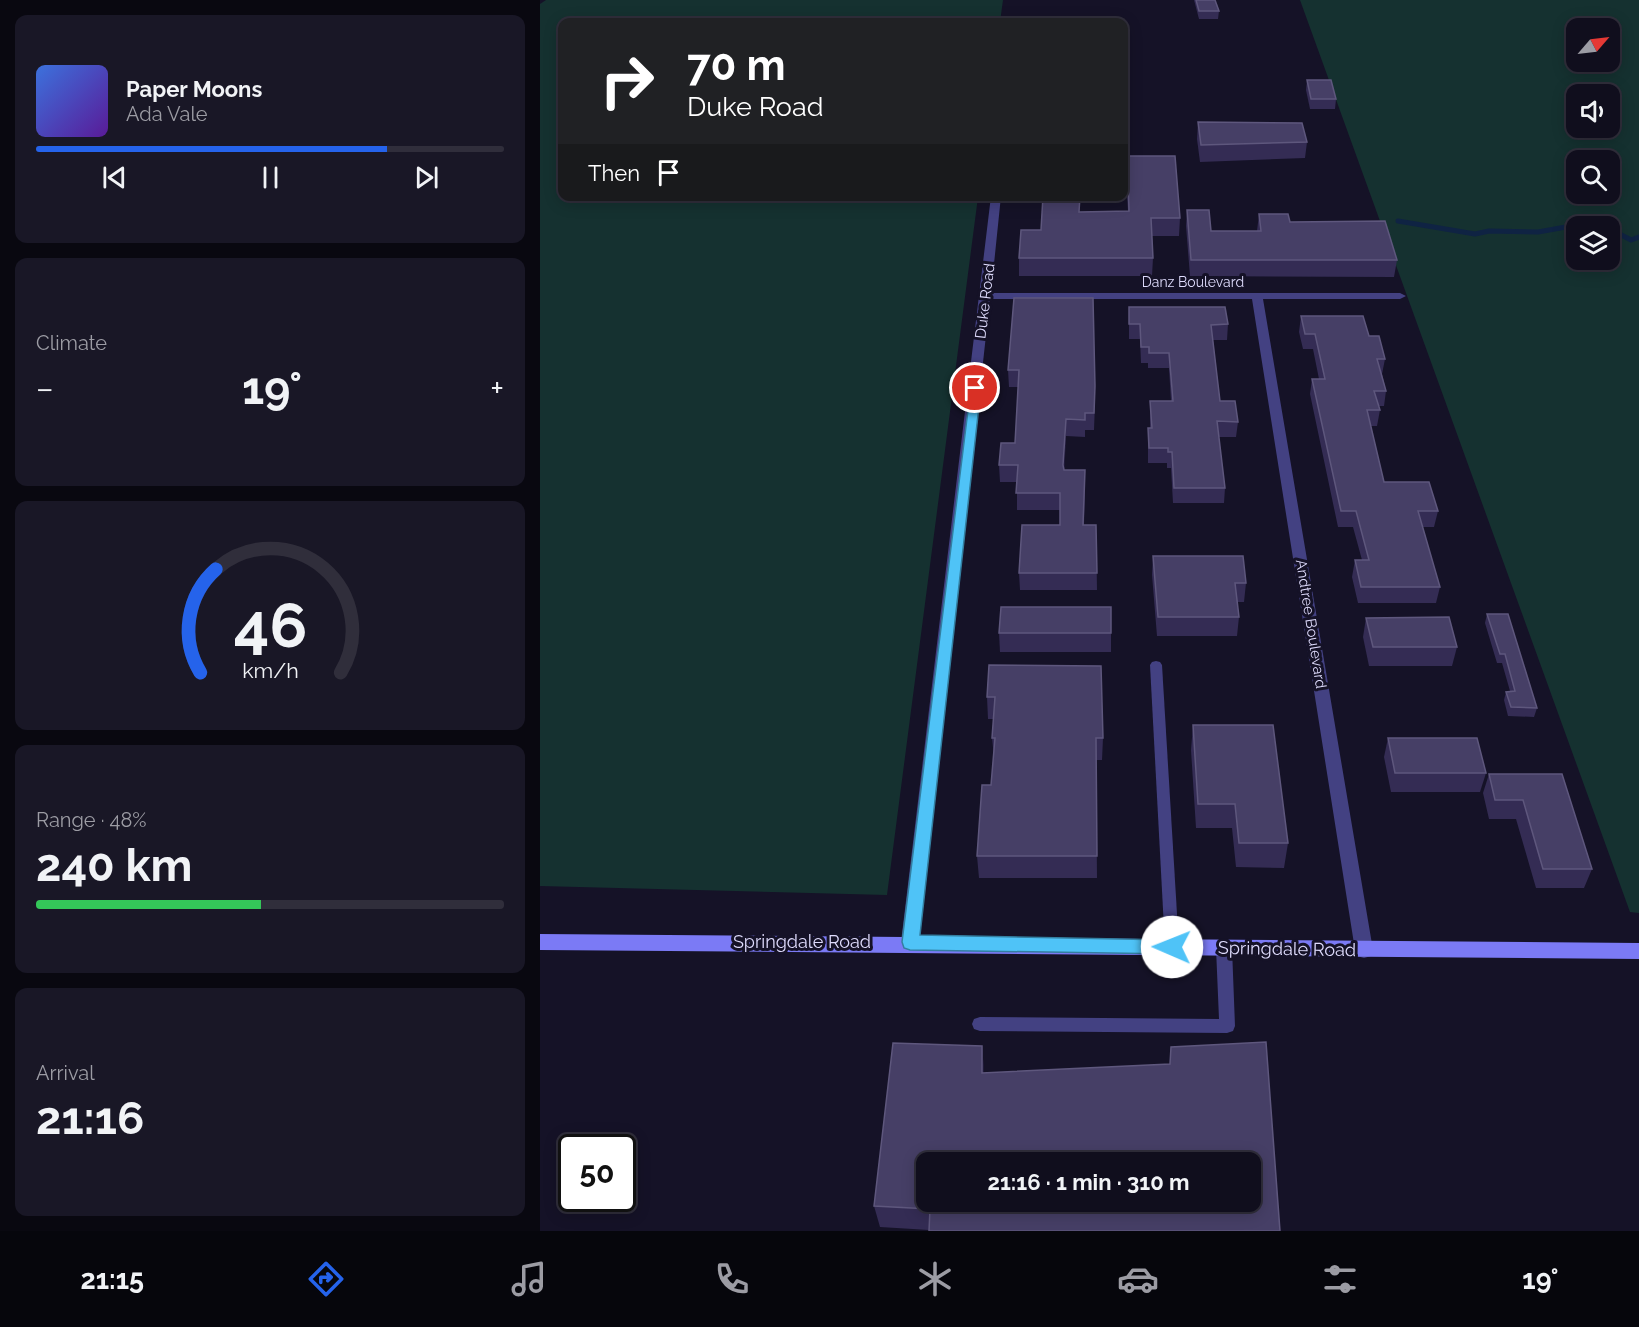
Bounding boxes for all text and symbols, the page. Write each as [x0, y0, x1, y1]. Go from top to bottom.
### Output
north arrow [1566, 18, 1620, 72]
map controls [1566, 18, 1620, 270]
text: 70 m [687, 41, 786, 90]
icon: right [588, 42, 666, 120]
text: Paper Moons [126, 76, 262, 102]
button: sound [1566, 84, 1620, 138]
text: Duke Road [687, 91, 823, 122]
text: Ada Vale [126, 102, 208, 126]
button: search [1566, 150, 1620, 204]
icon: arrive [652, 156, 685, 189]
text: Then [588, 160, 640, 186]
icon: previous [98, 161, 131, 194]
icon: pause [254, 161, 287, 194]
icon: next [410, 161, 443, 194]
button: layers [1566, 216, 1620, 270]
street label: Duke Road [971, 262, 999, 340]
street label: Danz Boulevard [1142, 274, 1244, 290]
text: Climate [36, 331, 107, 355]
text: 19° [242, 362, 302, 415]
pin [949, 362, 1000, 413]
text: − [36, 369, 54, 408]
text: + [490, 369, 504, 408]
icon: arrive [958, 371, 991, 404]
street label: Andtree Boulevard [1292, 558, 1330, 690]
text: 46 [233, 588, 307, 662]
text: km/h [242, 658, 298, 683]
text: Range · 48% [36, 808, 147, 832]
text: 240 km [36, 839, 193, 892]
position arrow [1140, 915, 1204, 979]
street label: Springdale Road [733, 931, 871, 952]
street label: Springdale Road [1218, 937, 1356, 960]
text: Arrival [36, 1061, 95, 1085]
text: 21:16 [36, 1092, 144, 1145]
speed limit sign: 50 [558, 1134, 636, 1212]
text: 21:16 · 1 min · 310 m [988, 1169, 1189, 1195]
icon: directions [305, 1258, 347, 1300]
icon: music [508, 1258, 550, 1300]
icon: phone [711, 1258, 753, 1300]
icon: climate [914, 1258, 956, 1300]
icon: car [1117, 1258, 1159, 1300]
icon: filters [1319, 1258, 1361, 1300]
text: 21:15 [80, 1264, 144, 1295]
text: 19° [1522, 1264, 1559, 1295]

